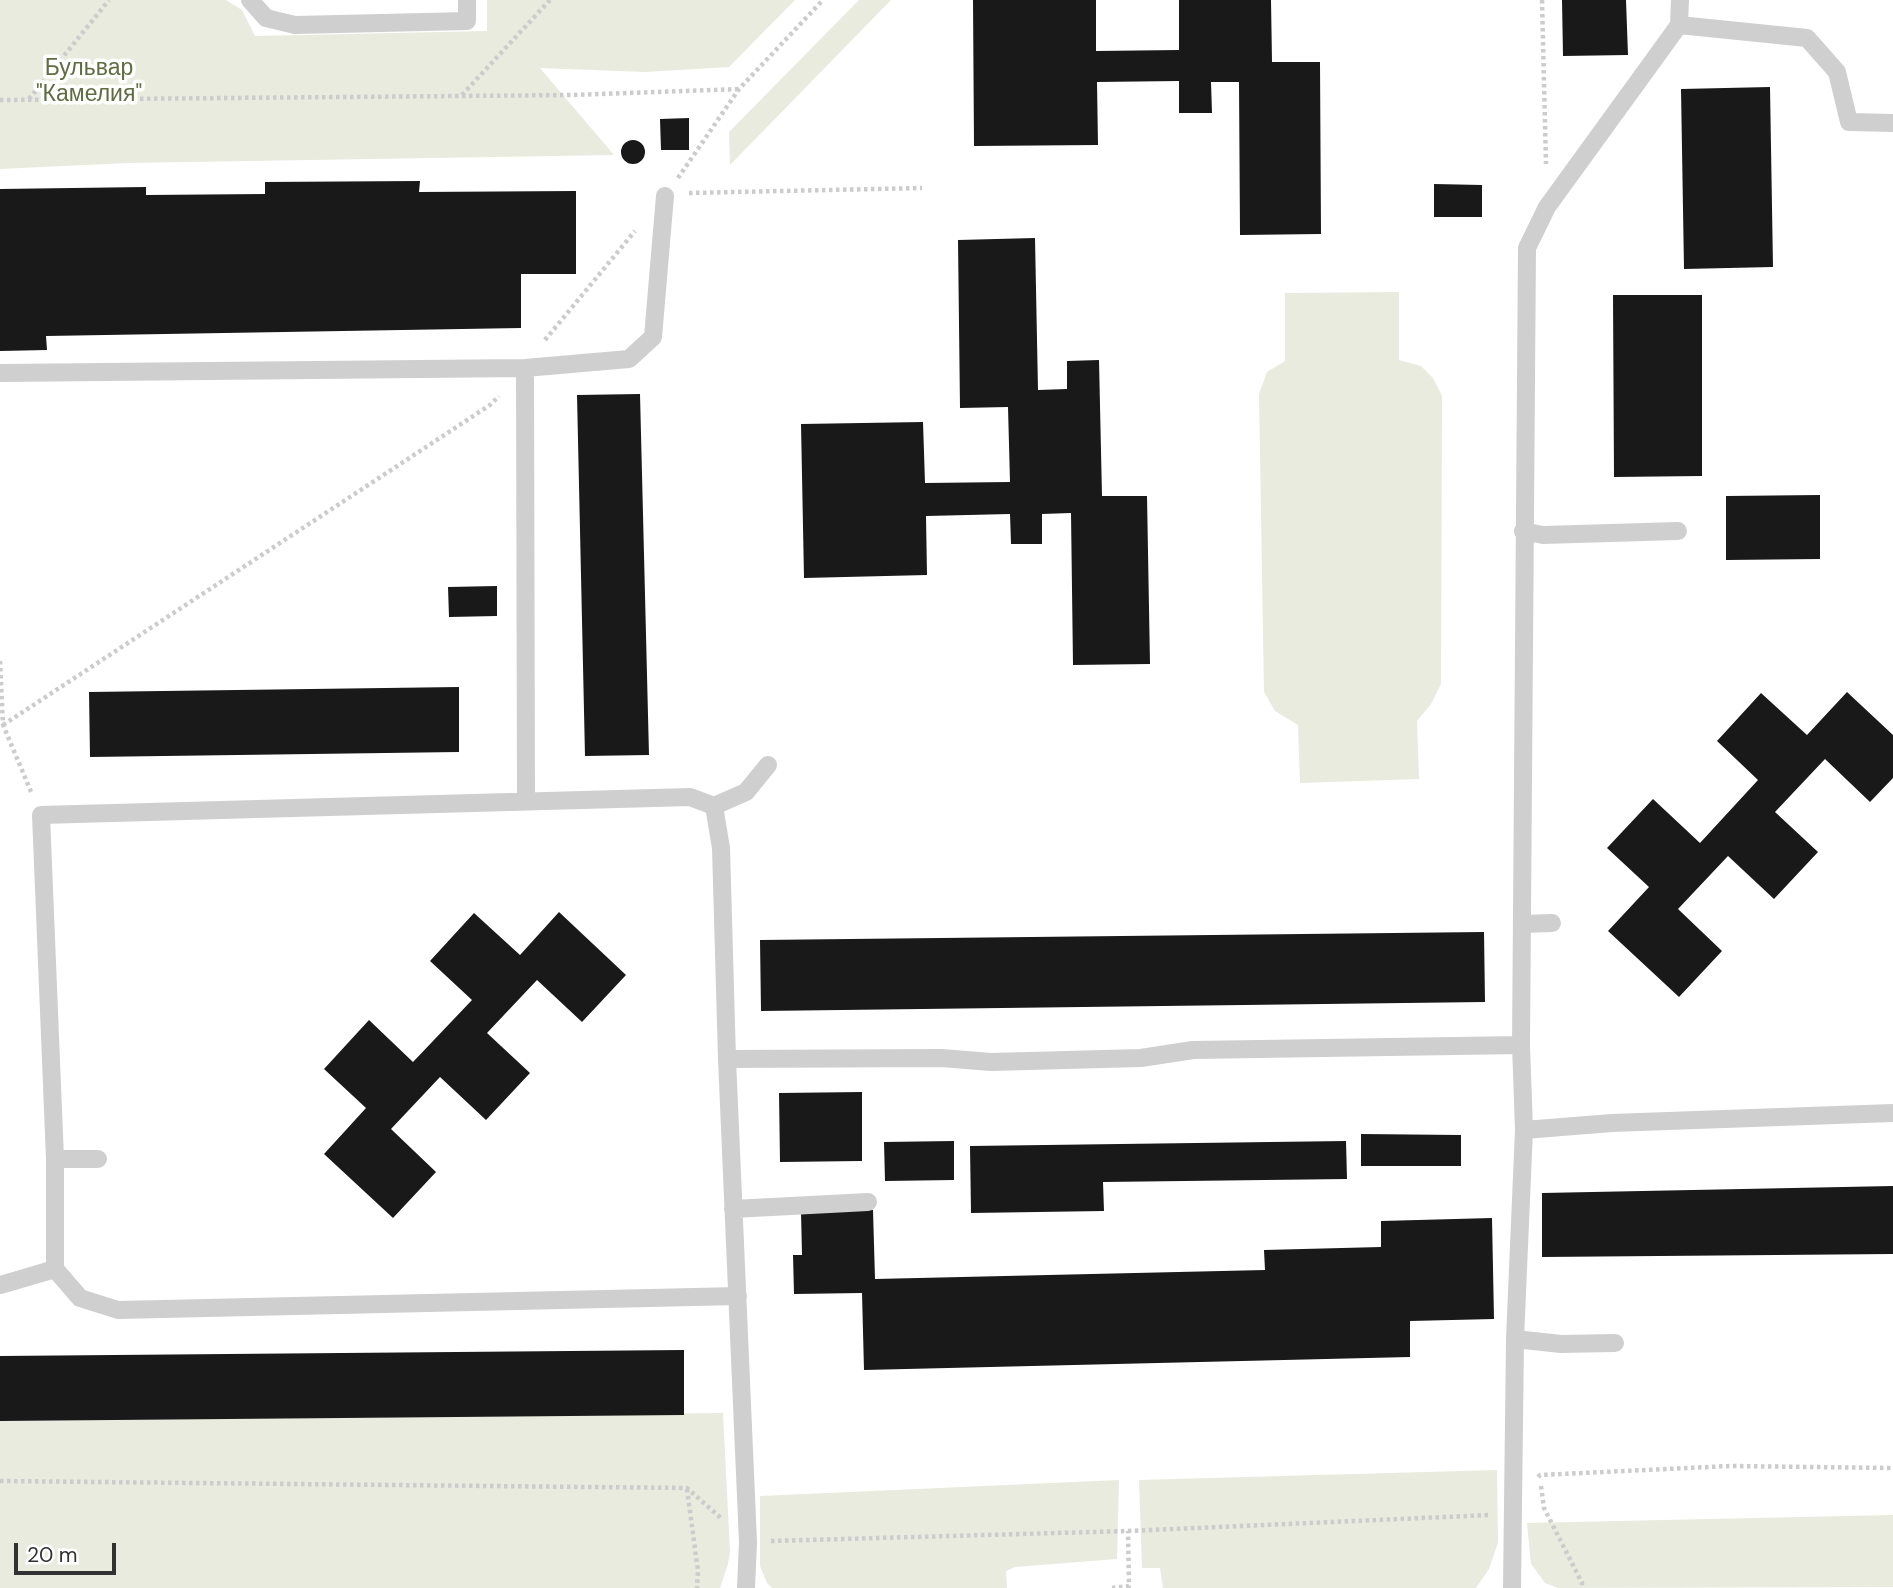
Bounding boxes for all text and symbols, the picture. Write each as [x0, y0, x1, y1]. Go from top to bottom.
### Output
park label: Бульвар "Камелия" [36, 55, 142, 109]
scale bar [18, 1528, 119, 1572]
text: 20 m [27, 1541, 78, 1569]

